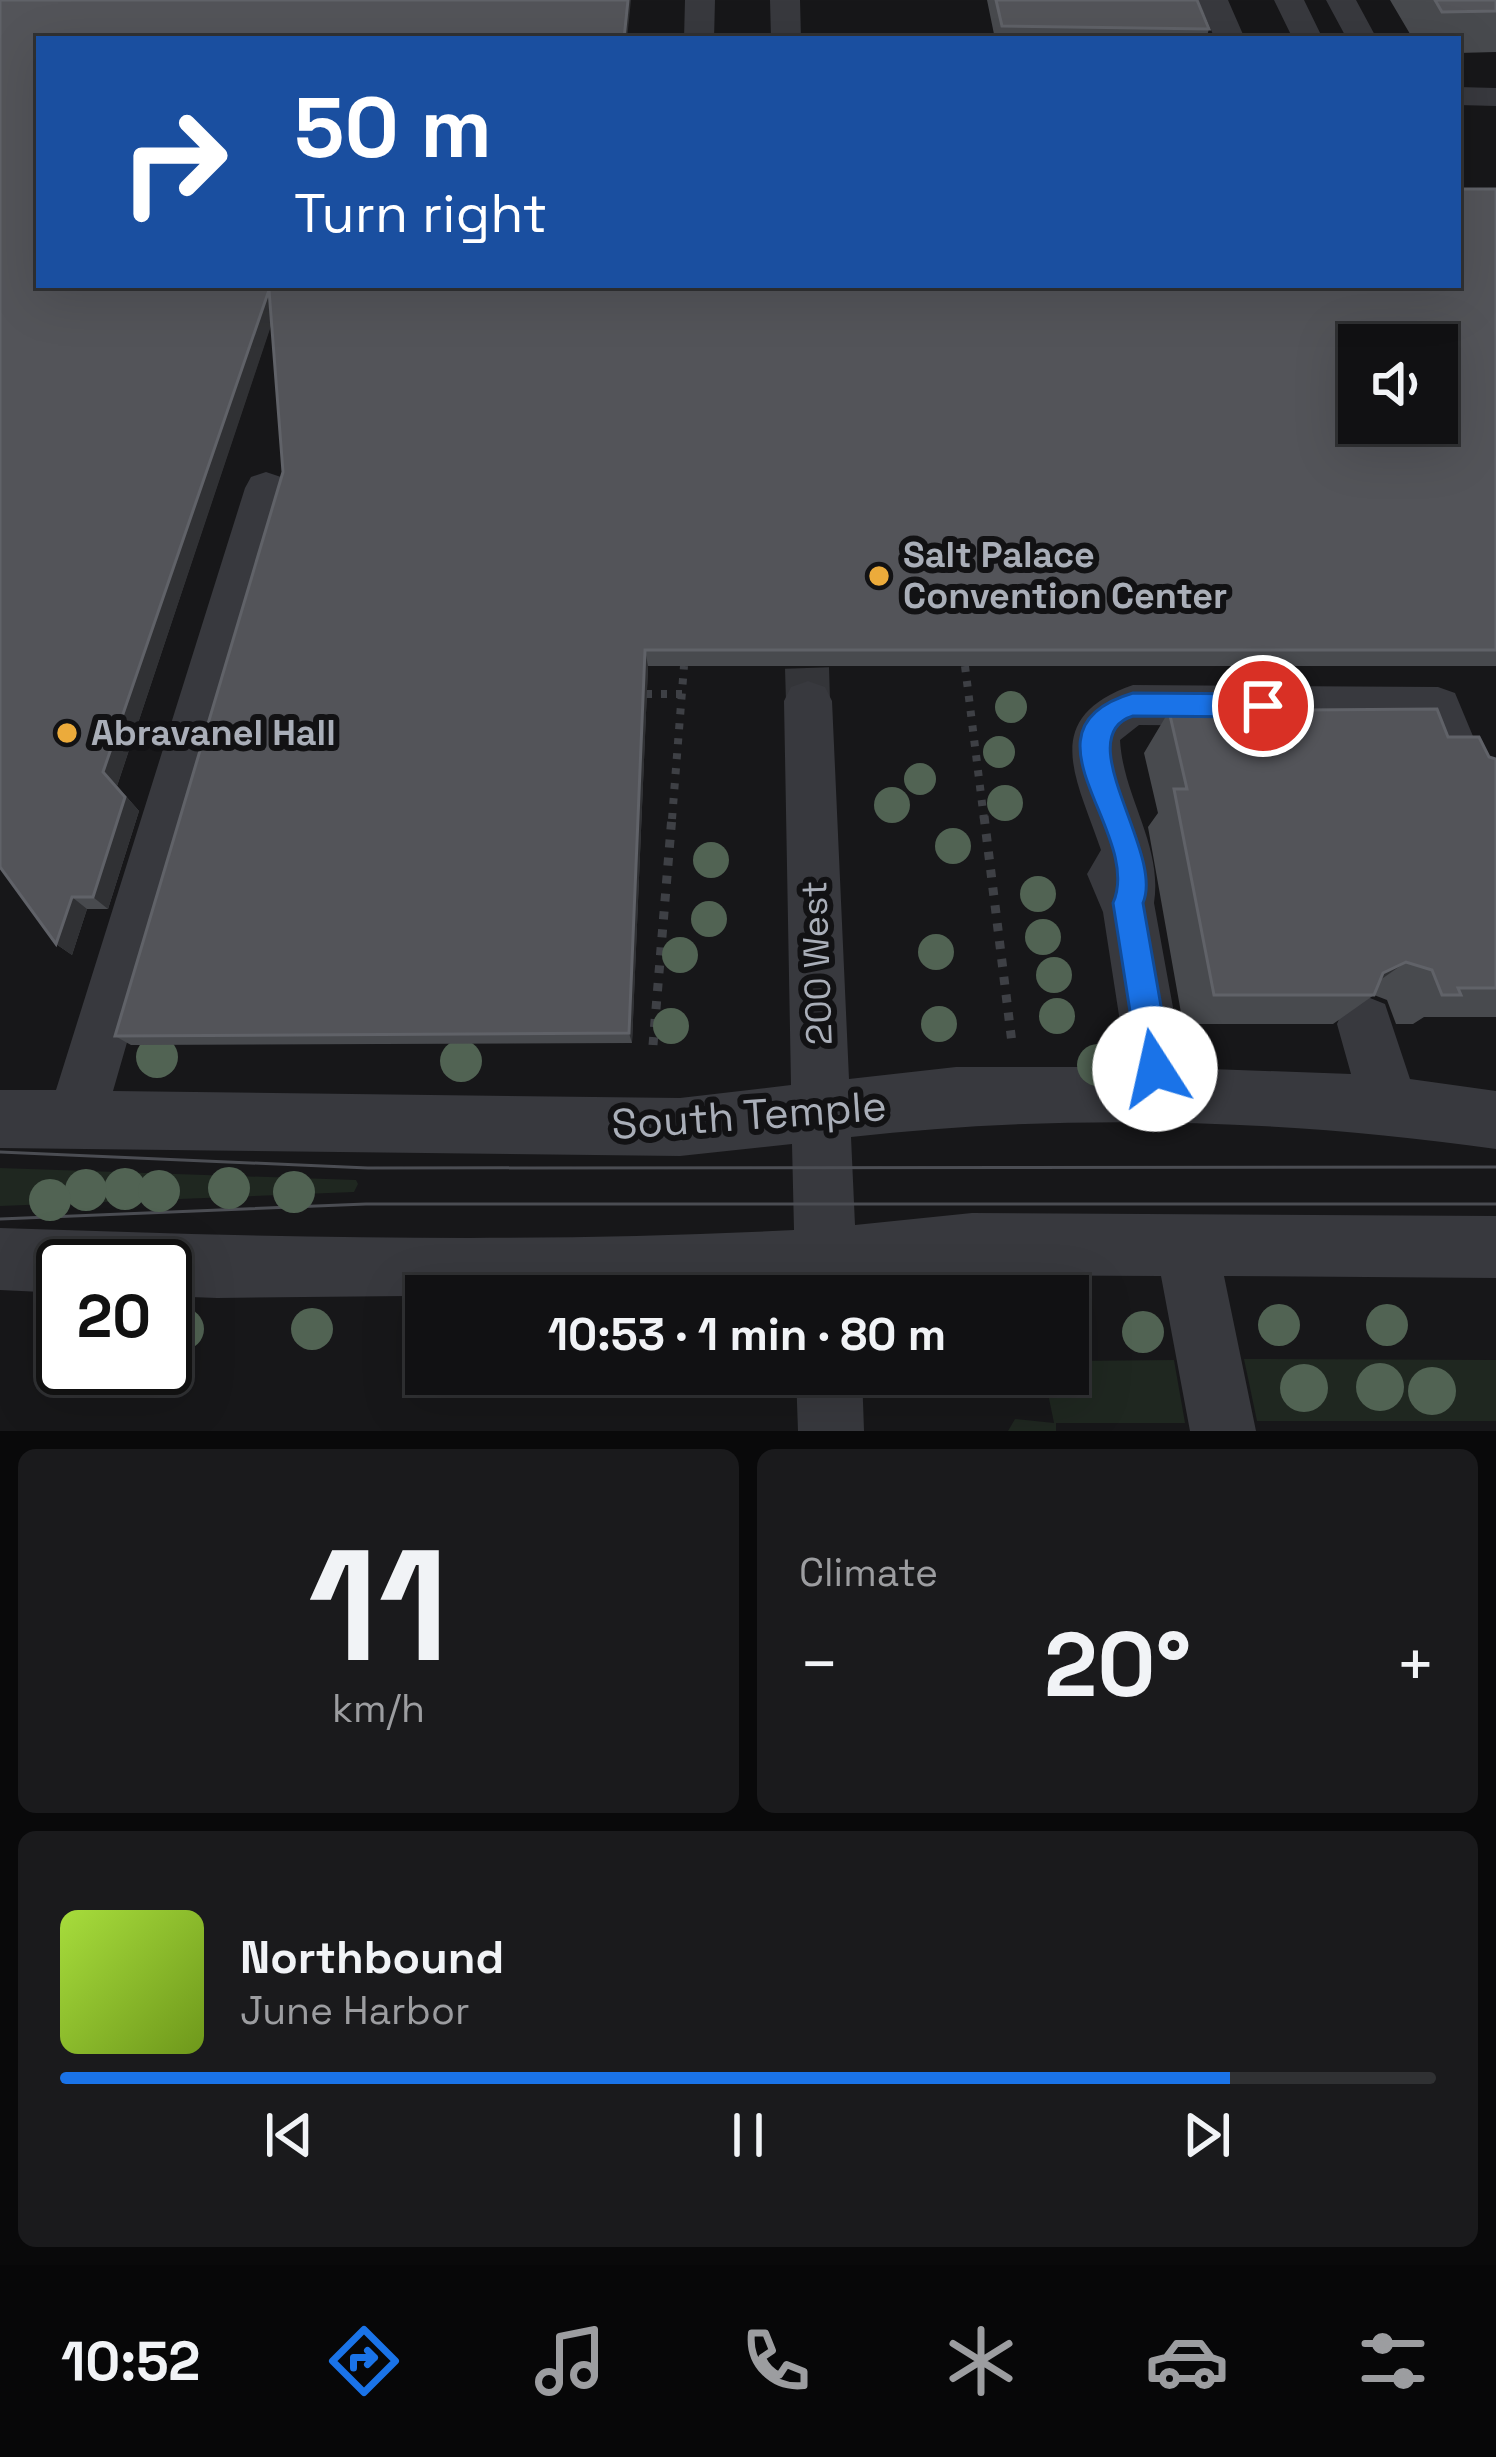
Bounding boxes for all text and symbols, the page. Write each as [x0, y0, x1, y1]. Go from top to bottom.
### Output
text: 50 m [294, 74, 492, 182]
icon: right [96, 84, 252, 240]
text: Turn right [294, 179, 547, 248]
map controls [1338, 324, 1458, 444]
button: sound [1338, 324, 1458, 444]
place label: Salt Palace Convention Center [903, 532, 1227, 619]
marker: Salt Palace Convention Center [866, 563, 892, 589]
pin [1212, 655, 1314, 757]
icon: arrive [1230, 673, 1296, 739]
place label: Abravanel Hall [91, 710, 336, 756]
marker: Abravanel Hall [54, 720, 80, 746]
street label: 200 West [791, 880, 843, 1046]
position arrow [1092, 1006, 1218, 1132]
street label: South Temple [610, 1079, 888, 1151]
speed limit sign: 20 [36, 1239, 192, 1395]
text: 10:53 · 1 min · 80 m [548, 1306, 946, 1363]
text: 11 [308, 1506, 449, 1706]
text: Climate [799, 1548, 938, 1597]
text: 20° [1044, 1607, 1191, 1722]
text: − [799, 1622, 840, 1706]
text: + [1395, 1622, 1436, 1706]
text: km/h [332, 1684, 425, 1733]
text: Northbound [240, 1929, 504, 1986]
text: June Harbor [240, 1986, 470, 2035]
icon: previous [256, 2102, 322, 2168]
icon: pause [715, 2102, 781, 2168]
icon: next [1174, 2102, 1240, 2168]
icon: directions [322, 2319, 406, 2403]
icon: music [528, 2319, 612, 2403]
icon: phone [734, 2319, 818, 2403]
icon: climate [939, 2319, 1023, 2403]
icon: car [1145, 2319, 1229, 2403]
icon: filters [1351, 2319, 1435, 2403]
text: 10:52 [61, 2327, 200, 2396]

